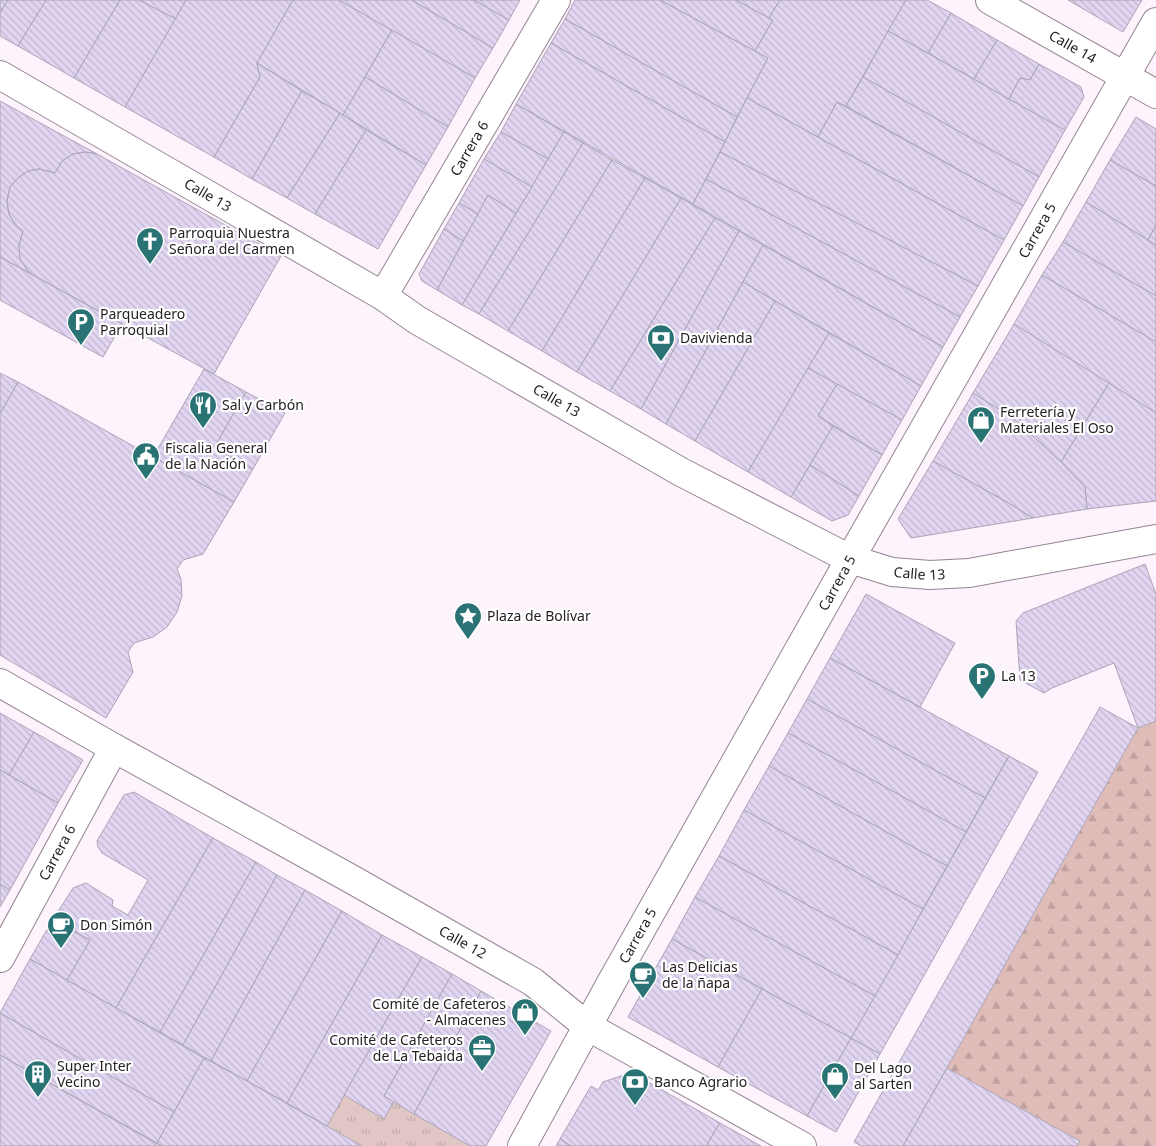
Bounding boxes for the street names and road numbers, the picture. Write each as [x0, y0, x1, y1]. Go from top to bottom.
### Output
street label: Calle 14 [1046, 25, 1100, 67]
street label: Carrera 6 [445, 117, 492, 179]
street label: Calle 13 [181, 173, 235, 216]
street label: Carrera 5 [1013, 199, 1060, 262]
street label: Calle 13 [530, 379, 584, 421]
street label: Carrera 5 [813, 552, 860, 614]
street label: Calle 13 [893, 562, 946, 584]
street label: Carrera 6 [34, 821, 80, 884]
street label: Carrera 5 [614, 904, 660, 967]
street label: Calle 12 [436, 921, 490, 963]

